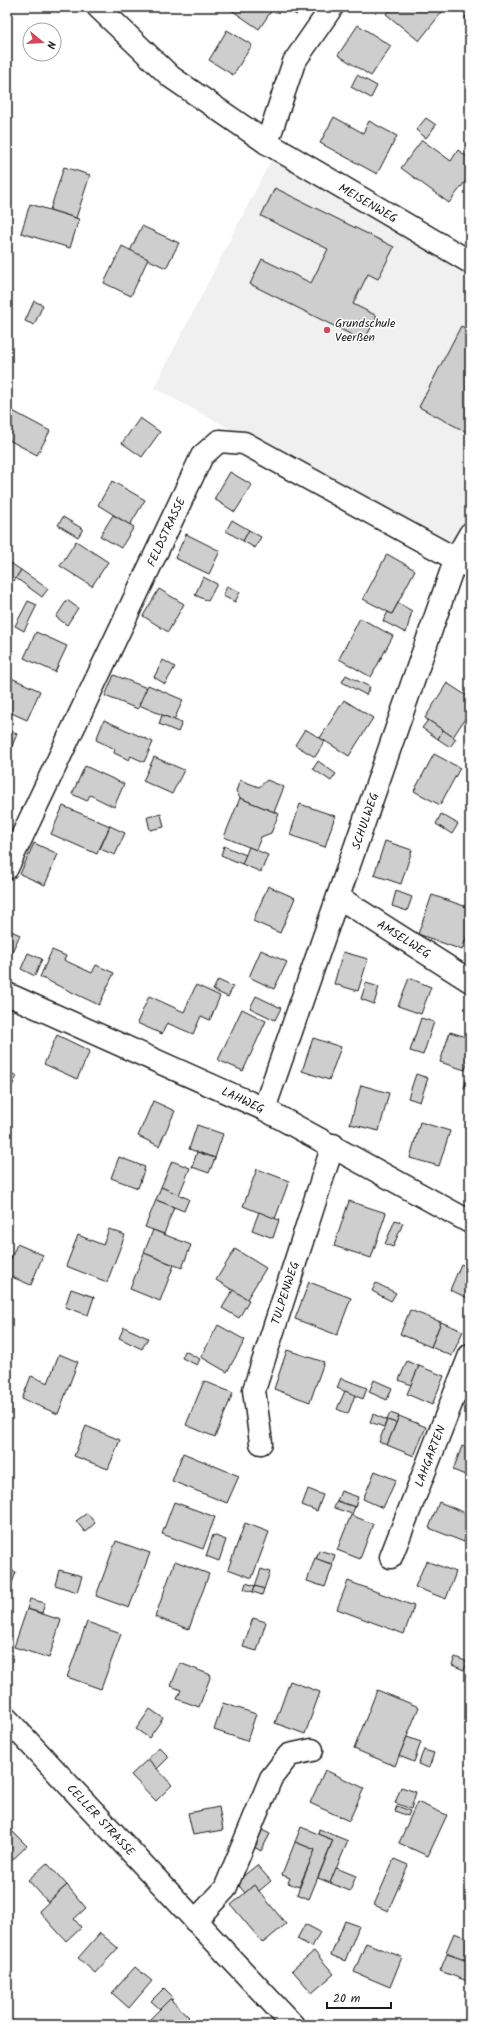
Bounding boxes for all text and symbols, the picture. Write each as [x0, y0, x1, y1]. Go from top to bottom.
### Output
north arrow [22, 22, 62, 62]
text: N [41, 39, 60, 51]
street label: MEISENWEG [335, 179, 401, 228]
place label: Grundschule Veerßen [335, 314, 396, 347]
marker: Grundschule Veerßen [322, 325, 332, 335]
street label: FELDSTRASSE [142, 494, 191, 570]
street label: SCHULWEG [347, 790, 384, 852]
street label: AMSELWEG [373, 915, 434, 963]
street label: LAHWEG [218, 1082, 267, 1119]
street label: TULPENWEG [266, 1259, 305, 1327]
street label: LAHGARTEN [410, 1422, 451, 1490]
street label: CELLER STRASSE [62, 1780, 140, 1862]
scale bar [327, 1984, 391, 2010]
text: 20 m [333, 1989, 361, 2008]

